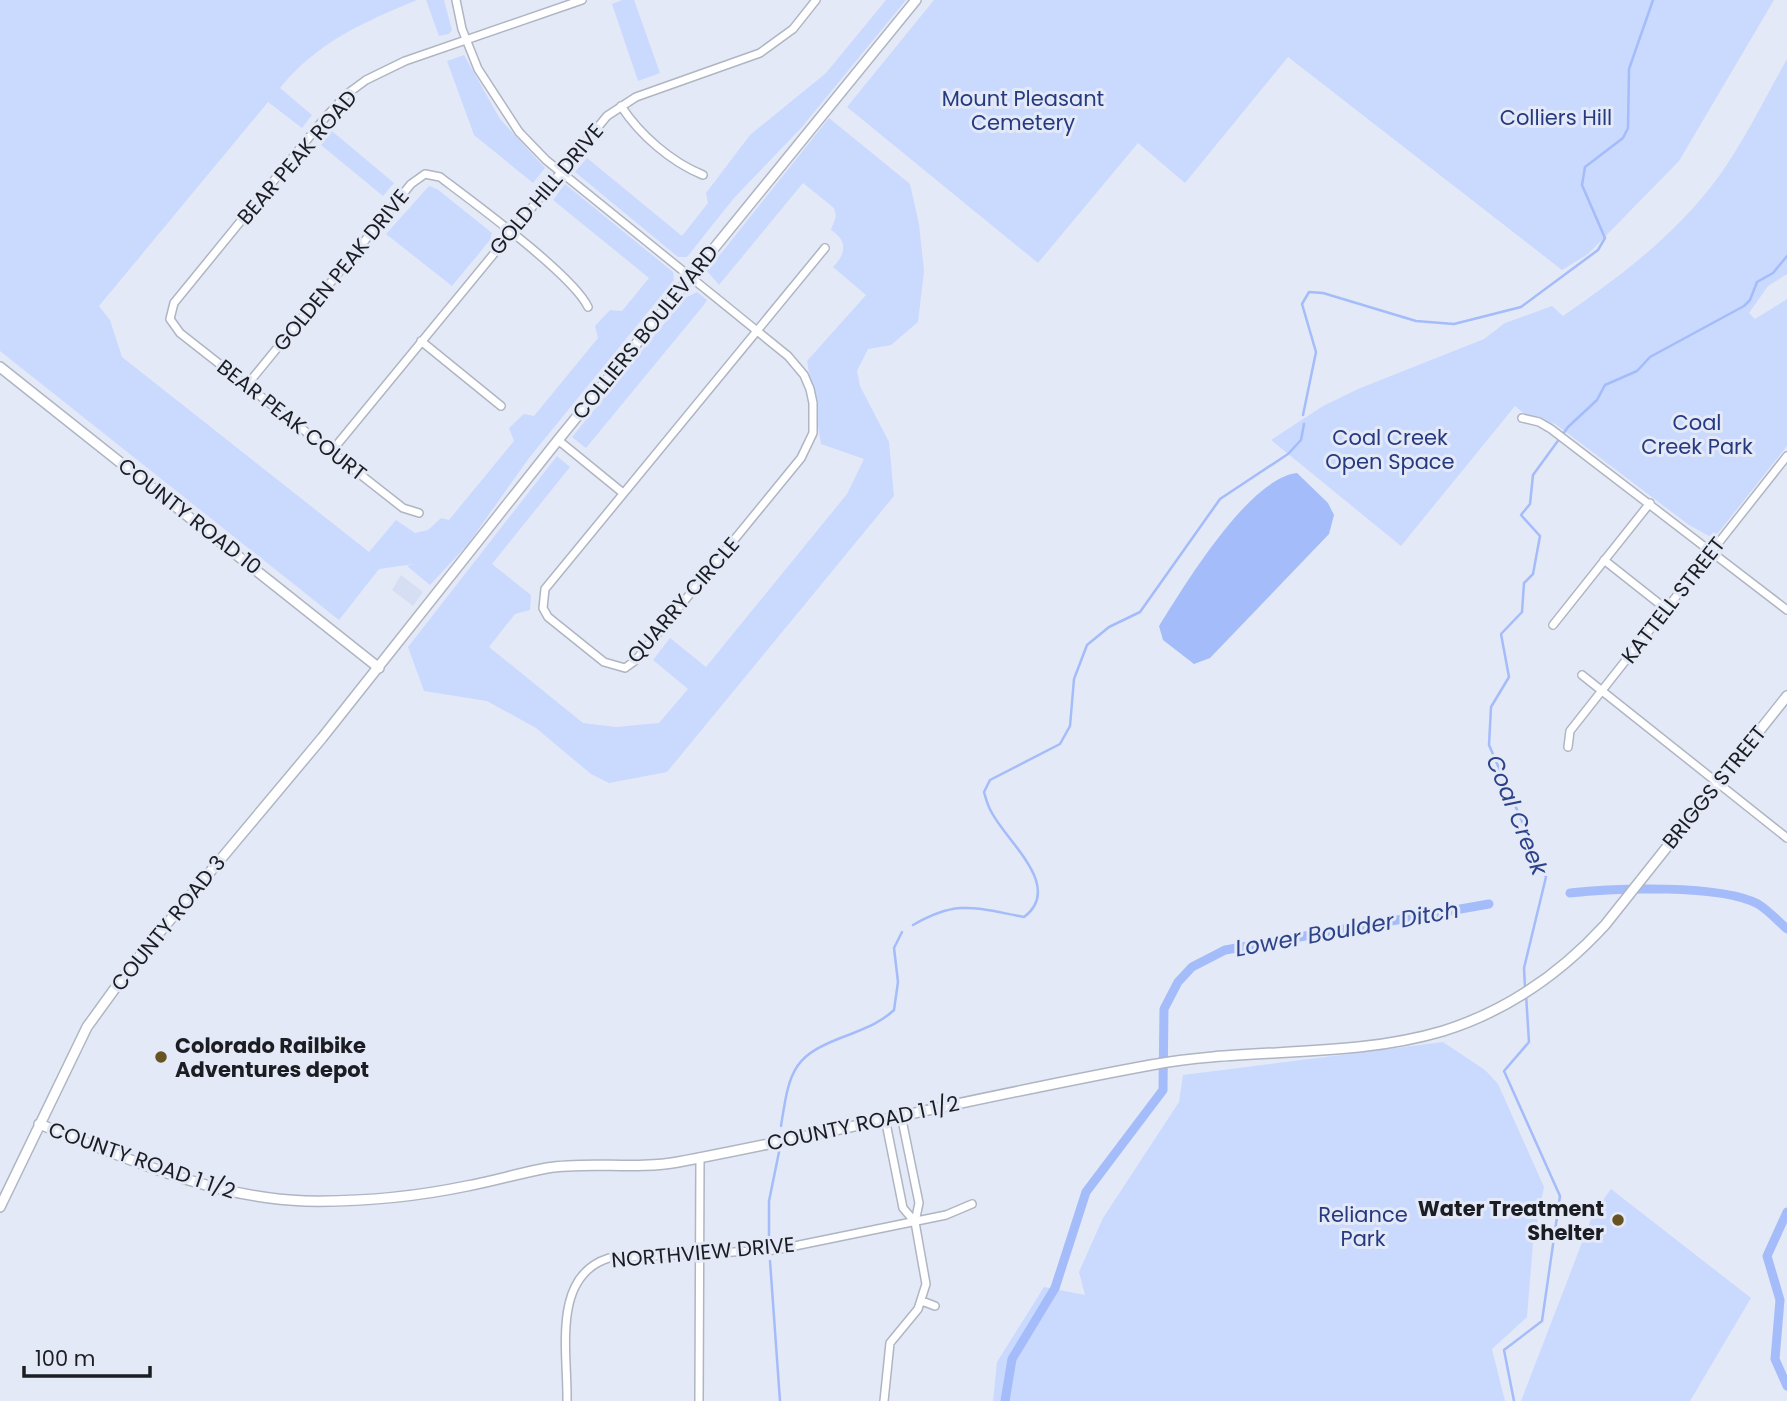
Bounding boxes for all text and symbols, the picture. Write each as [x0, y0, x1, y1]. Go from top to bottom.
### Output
street label: BEAR PEAK ROAD [230, 83, 364, 231]
park label: Mount Pleasant Cemetery [942, 84, 1104, 137]
park label: Colliers Hill [1500, 103, 1612, 132]
street label: GOLD HILL DRIVE [482, 117, 610, 261]
street label: GOLDEN PEAK DRIVE [267, 183, 415, 357]
street label: COLLIERS BOULEVARD [565, 239, 725, 425]
street label: BEAR PEAK COURT [211, 352, 373, 488]
park label: Coal Creek Park [1641, 408, 1753, 461]
park label: Coal Creek Open Space [1325, 423, 1455, 476]
street label: COUNTY ROAD 10 [112, 451, 268, 581]
street label: QUARRY CIRCLE [620, 531, 746, 669]
street label: KATTELL STREET [1614, 531, 1732, 669]
street label: BRIGGS STREET [1655, 719, 1773, 855]
water label: Coal Creek [1478, 750, 1556, 881]
street label: COUNTY ROAD 3 [104, 849, 232, 997]
water label: Lower Boulder Ditch [1233, 894, 1461, 964]
place label: Colorado Railbike Adventures depot [175, 1031, 369, 1084]
marker: Colorado Railbike Adventures depot [153, 1049, 169, 1065]
street label: COUNTY ROAD 1 1/2 [764, 1088, 962, 1158]
street label: COUNTY ROAD 1 1/2 [45, 1114, 239, 1206]
place label: Water Treatment Shelter [1418, 1194, 1604, 1247]
park label: Reliance Park [1318, 1200, 1408, 1253]
marker: Water Treatment Shelter [1610, 1212, 1626, 1228]
street label: NORTHVIEW DRIVE [610, 1230, 796, 1274]
scale bar [24, 1334, 150, 1378]
text: 100 m [35, 1344, 95, 1373]

